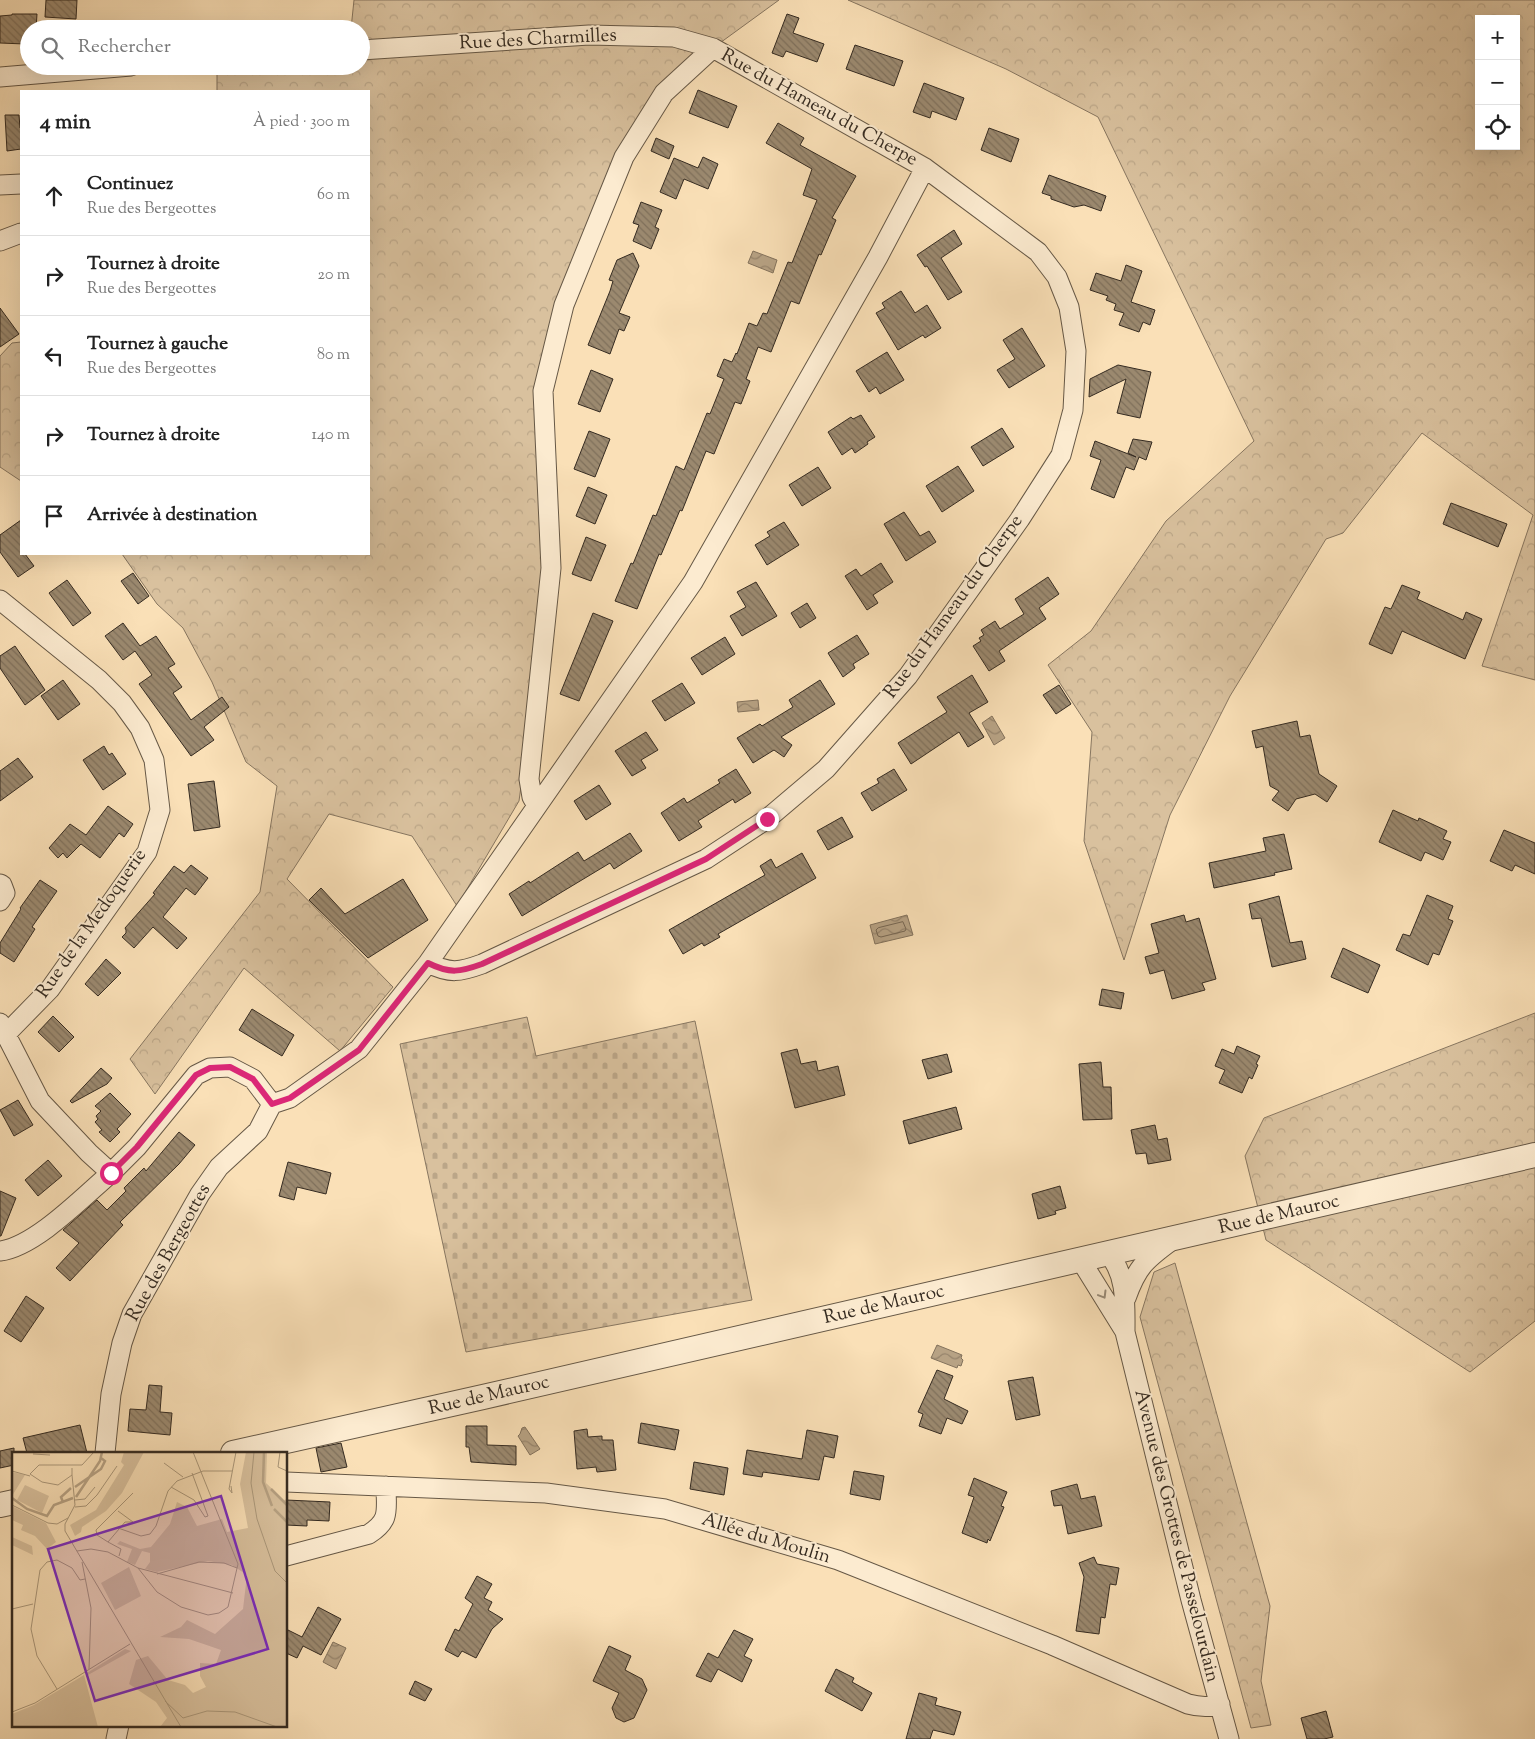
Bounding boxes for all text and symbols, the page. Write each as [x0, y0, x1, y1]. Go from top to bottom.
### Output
map controls [1475, 15, 1520, 150]
button: + [1475, 15, 1520, 60]
search box [20, 20, 370, 75]
street label: Rue des Charmilles [459, 22, 617, 58]
icon: search [38, 34, 66, 62]
text: Rechercher [78, 34, 171, 61]
street label: Rue du Hameau du Cherpe [716, 43, 922, 174]
button: − [1475, 60, 1520, 105]
button: locate [1475, 105, 1520, 150]
text: 4 min [40, 108, 91, 138]
text: À pied · 300 m [253, 111, 350, 134]
text: Continuez [87, 171, 173, 198]
icon: ahead [40, 182, 68, 210]
text: 60 m [317, 184, 350, 207]
text: Rue des Bergeottes [87, 198, 216, 221]
text: Tournez à droite [87, 251, 220, 278]
icon: right [40, 262, 68, 290]
text: 20 m [317, 264, 350, 287]
text: Rue des Bergeottes [87, 278, 216, 301]
text: Tournez à gauche [87, 331, 228, 358]
icon: left [40, 342, 68, 370]
text: 80 m [317, 344, 350, 367]
text: Rue des Bergeottes [87, 358, 216, 381]
icon: right [40, 422, 68, 450]
text: Tournez à droite [87, 422, 220, 449]
text: 140 m [312, 424, 350, 447]
icon: arrive [40, 502, 68, 530]
text: Arrivée à destination [87, 502, 258, 529]
street label: Rue du Hameau du Cherpe [878, 509, 1030, 704]
route end [756, 808, 779, 831]
street label: Rue de la Medoquerie [30, 844, 154, 1004]
route start [100, 1162, 123, 1185]
street label: Rue des Bergeottes [120, 1179, 218, 1327]
street label: Rue de Mauroc [1216, 1188, 1343, 1242]
street label: Rue de Mauroc [821, 1278, 948, 1332]
one-way arrow [1097, 1290, 1107, 1299]
street label: Rue de Mauroc [426, 1369, 553, 1423]
street label: Avenue des Grottes de Passelourdain [1127, 1387, 1225, 1685]
inset map [12, 1452, 288, 1726]
street label: Allée du Moulin [698, 1507, 834, 1571]

